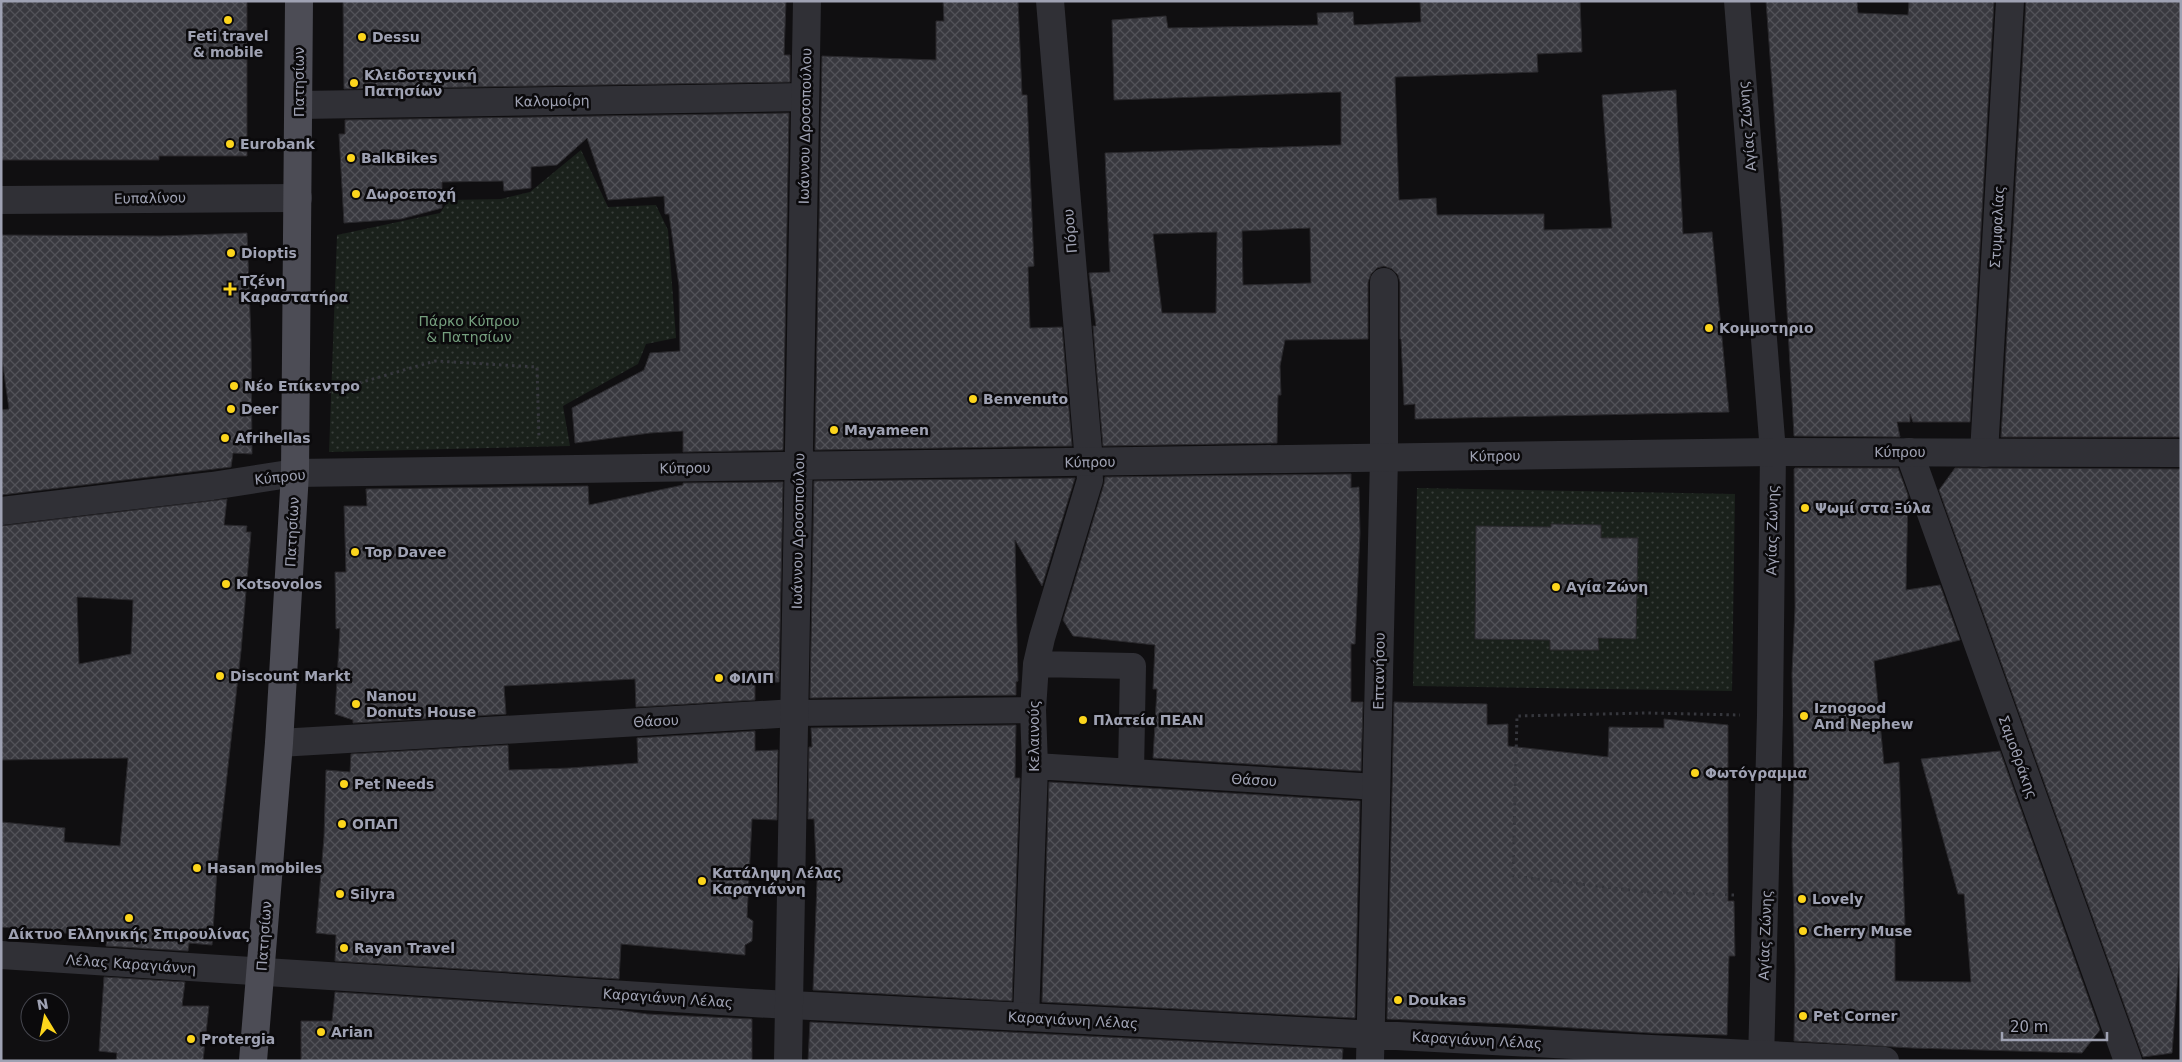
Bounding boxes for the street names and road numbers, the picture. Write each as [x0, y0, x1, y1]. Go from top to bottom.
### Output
street label: Πατησίων [291, 47, 307, 117]
street label: Ιωάννου Δροσοπούλου [796, 48, 814, 204]
street label: Αγίας Ζώνης [1735, 80, 1759, 172]
street label: Καλομοίρη [514, 92, 590, 110]
street label: Στυμφαλίας [1987, 185, 2007, 269]
street label: Ευπαλίνου [114, 189, 186, 207]
street label: Πόρου [1060, 208, 1080, 254]
street label: Κύπρου [1874, 444, 1926, 460]
street label: Κύπρου [1469, 448, 1521, 464]
street label: Ιωάννου Δροσοπούλου [789, 453, 807, 609]
street label: Κύπρου [1064, 454, 1116, 470]
street label: Κύπρου [659, 460, 711, 476]
street label: Κύπρου [254, 466, 306, 488]
street label: Αγίας Ζώνης [1763, 485, 1781, 575]
street label: Πατησίων [282, 496, 302, 567]
street label: Επτανήσου [1370, 632, 1388, 710]
street label: Κελαινούς [1026, 700, 1042, 772]
street label: Θάσου [633, 712, 679, 730]
street label: Σαμοθράκης [1996, 713, 2040, 801]
street label: Θάσου [1231, 771, 1277, 789]
street label: Αγίας Ζώνης [1755, 889, 1775, 981]
street label: Πατησίων [254, 900, 274, 972]
street label: Λέλας Καραγιάννη [65, 951, 197, 977]
street label: Καραγιάννη Λέλας [602, 985, 734, 1011]
street label: Καραγιάννη Λέλας [1007, 1009, 1139, 1031]
street label: Καραγιάννη Λέλας [1411, 1029, 1543, 1051]

